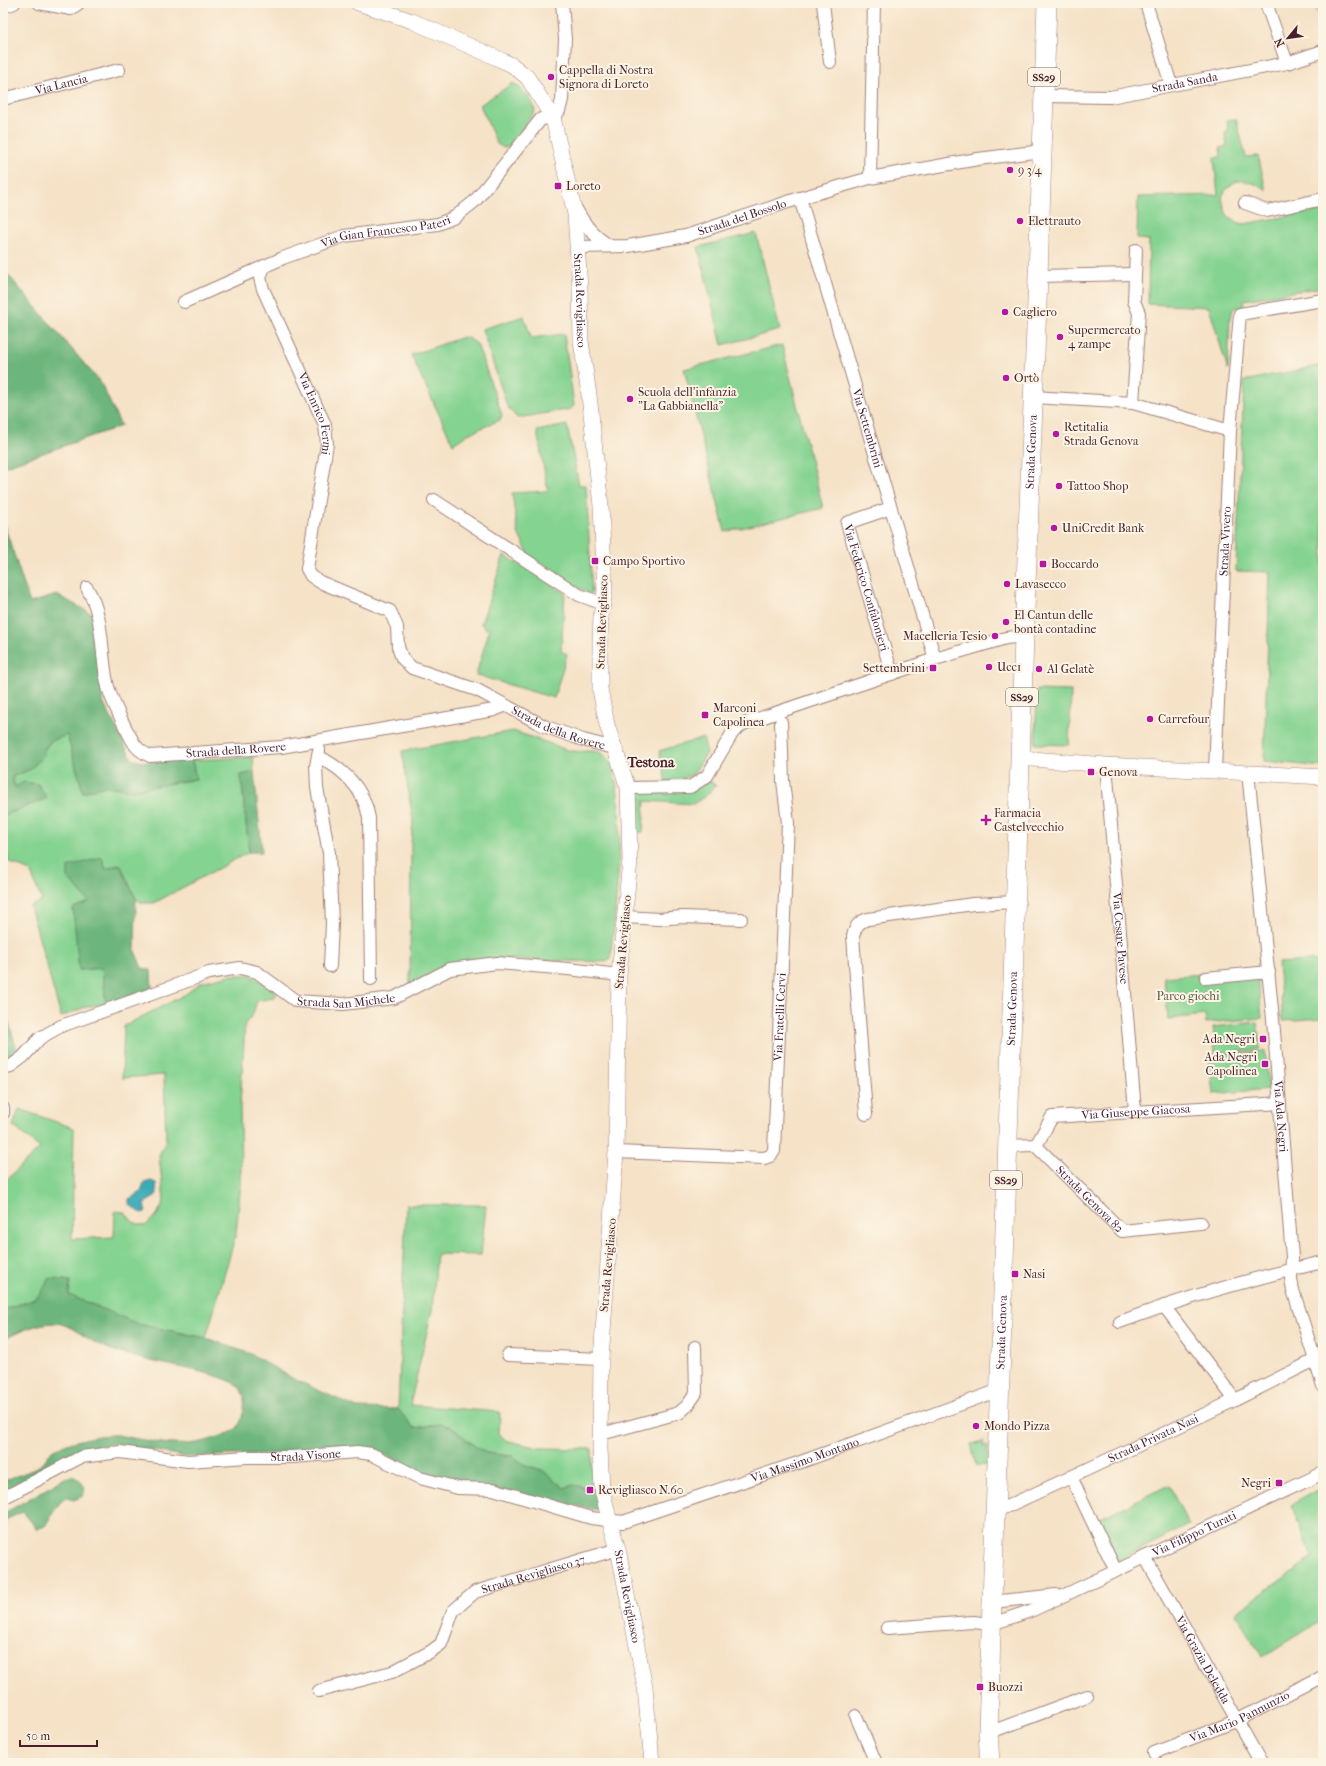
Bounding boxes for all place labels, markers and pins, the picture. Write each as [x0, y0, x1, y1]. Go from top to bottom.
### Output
place label: Cappella di Nostra Signora di Loreto [559, 63, 654, 91]
marker: Cappella di Nostra Signora di Loreto [546, 72, 556, 82]
place label: 9 3/4 [1018, 163, 1042, 177]
marker: 9 3/4 [1005, 165, 1015, 175]
place label: Loreto [566, 179, 601, 193]
marker: Loreto [553, 181, 563, 191]
place label: Elettrauto [1028, 214, 1081, 228]
marker: Elettrauto [1015, 216, 1025, 226]
place label: Cagliero [1013, 305, 1057, 319]
marker: Cagliero [1000, 307, 1010, 317]
place label: Supermercato 4 zampe [1068, 323, 1141, 351]
marker: Supermercato 4 zampe [1055, 332, 1065, 342]
place label: Ortò [1014, 371, 1039, 385]
marker: Ortò [1001, 373, 1011, 383]
place label: Scuola dell'infanzia "La Gabbianella" [638, 385, 737, 413]
marker: Scuola dell'infanzia "La Gabbianella" [625, 394, 635, 404]
place label: Retitalia Strada Genova [1064, 420, 1139, 448]
marker: Retitalia Strada Genova [1051, 429, 1061, 439]
place label: Tattoo Shop [1067, 479, 1129, 493]
marker: Tattoo Shop [1054, 481, 1064, 491]
place label: UniCredit Bank [1062, 521, 1145, 535]
marker: UniCredit Bank [1049, 523, 1059, 533]
place label: Campo Sportivo [603, 554, 685, 568]
marker: Campo Sportivo [590, 556, 600, 566]
place label: Boccardo [1051, 557, 1099, 571]
marker: Boccardo [1038, 559, 1048, 569]
place label: Lavasecco [1015, 577, 1066, 591]
marker: Lavasecco [1002, 579, 1012, 589]
place label: El Cantun delle bontà contadine [1013, 608, 1097, 636]
marker: El Cantun delle bontà contadine [1001, 617, 1011, 627]
place label: Macelleria Tesio [903, 629, 987, 643]
marker: Macelleria Tesio [990, 631, 1000, 641]
place label: Ucc1 [997, 660, 1021, 674]
place label: Settembrini [863, 661, 925, 675]
marker: Ucc1 [984, 662, 994, 672]
place label: Al Gelatè [1046, 662, 1094, 676]
marker: Settembrini [928, 663, 938, 673]
marker: Al Gelatè [1034, 664, 1044, 674]
place label: Marconi Capolinea [713, 701, 765, 729]
marker: Marconi Capolinea [700, 710, 710, 720]
place label: Carrefour [1158, 712, 1210, 726]
marker: Carrefour [1145, 714, 1155, 724]
place label: Genova [1099, 765, 1138, 779]
marker: Genova [1086, 767, 1096, 777]
place label: Farmacia Castelvecchio [994, 806, 1064, 834]
marker: Farmacia Castelvecchio [981, 815, 991, 825]
place label: Ada Negri [1202, 1032, 1255, 1046]
marker: Ada Negri [1258, 1034, 1268, 1044]
place label: Ada Negri Capolinea [1204, 1050, 1257, 1078]
marker: Ada Negri Capolinea [1260, 1059, 1270, 1069]
place label: Nasi [1023, 1267, 1046, 1281]
marker: Nasi [1010, 1269, 1020, 1279]
place label: Mondo Pizza [984, 1419, 1050, 1433]
marker: Mondo Pizza [971, 1421, 981, 1431]
place label: Negri [1241, 1476, 1271, 1490]
marker: Negri [1274, 1478, 1284, 1488]
place label: Revigliasco N.60 [598, 1483, 683, 1497]
marker: Revigliasco N.60 [585, 1485, 595, 1495]
place label: Buozzi [988, 1680, 1023, 1694]
marker: Buozzi [975, 1682, 985, 1692]

